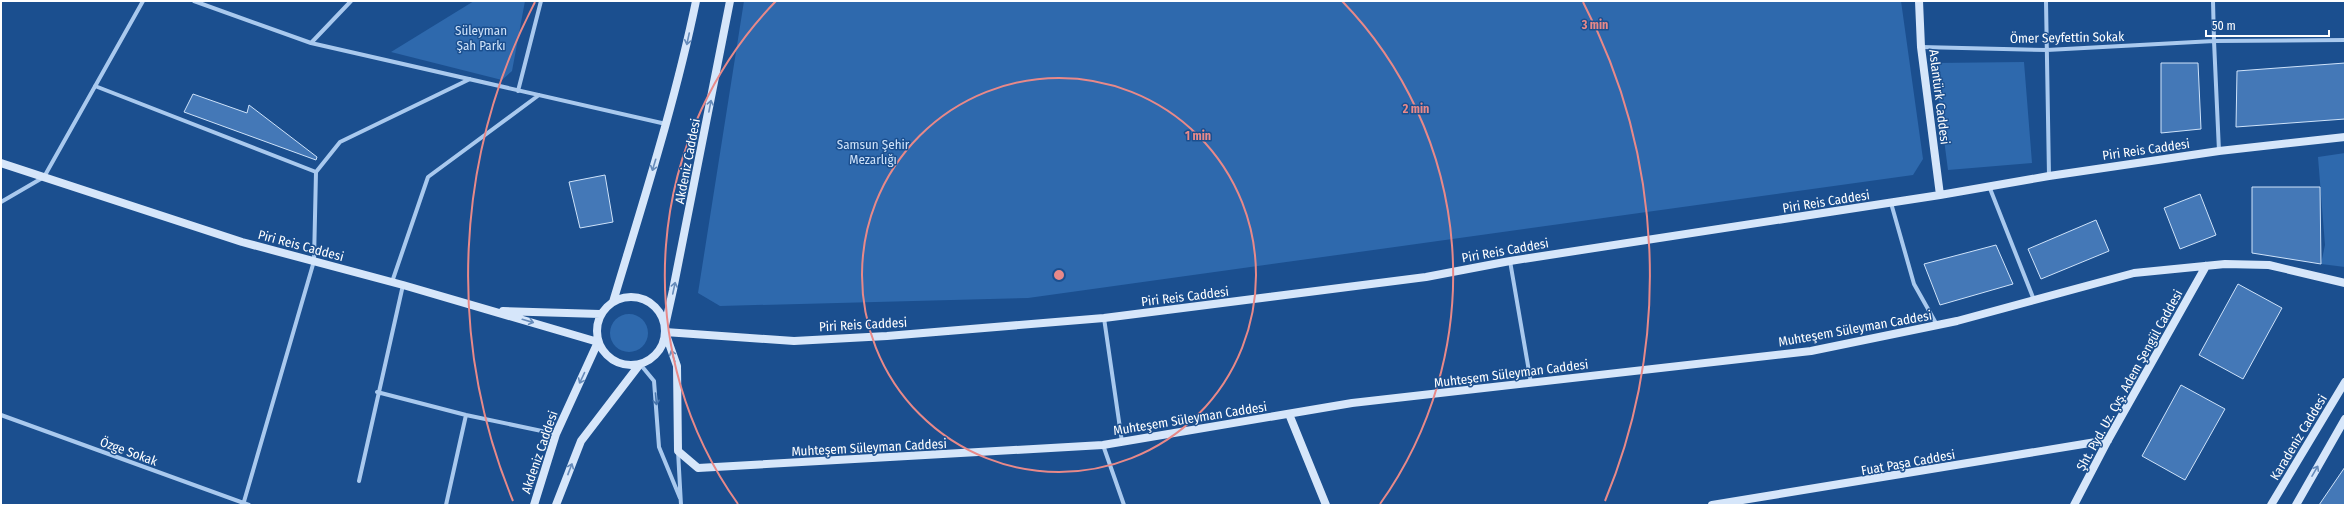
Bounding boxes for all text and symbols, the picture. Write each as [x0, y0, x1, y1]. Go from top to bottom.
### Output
scale bar [2206, 12, 2329, 38]
text: 3 min [1581, 18, 1608, 32]
text: 50 m [2212, 19, 2236, 33]
park label: Süleyman Şah Parkı [455, 23, 507, 53]
street label: Ömer Seyfettin Sokak [2010, 28, 2125, 46]
one-way arrow [684, 32, 692, 45]
street label: Aslantürk Caddesi [1926, 49, 1953, 145]
one-way arrow [706, 100, 714, 113]
text: 2 min [1402, 102, 1429, 116]
street label: Akdeniz Caddesi [672, 117, 703, 205]
text: 1 min [1185, 129, 1211, 143]
street label: Piri Reis Caddesi [2101, 136, 2191, 163]
park label: Samsun Şehir Mezarlığı [837, 137, 910, 167]
one-way arrow [650, 158, 657, 171]
street label: Piri Reis Caddesi [1781, 187, 1871, 216]
street label: Piri Reis Caddesi [256, 227, 345, 264]
street label: Piri Reis Caddesi [1460, 235, 1550, 266]
centre of rings [1052, 268, 1066, 282]
one-way arrow [670, 282, 678, 295]
street label: Piri Reis Caddesi [1140, 284, 1230, 309]
street label: Şht. Pyd. Uz. Çvş. Adem Şengül Caddesi [2073, 287, 2186, 473]
street label: Muhteşem Süleyman Caddesi [1777, 308, 1933, 349]
street label: Piri Reis Caddesi [819, 315, 907, 334]
one-way arrow [521, 318, 534, 325]
one-way arrow [669, 351, 677, 363]
street label: Muhteşem Süleyman Caddesi [1433, 357, 1589, 390]
one-way arrow [578, 371, 585, 383]
one-way arrow [652, 392, 659, 405]
street label: Karadeniz Caddesi [2267, 392, 2330, 483]
street label: Muhteşem Süleyman Caddesi [1112, 399, 1268, 438]
street label: Akdeniz Caddesi [518, 409, 561, 496]
street label: Özge Sokak [98, 433, 161, 469]
street label: Muhteşem Süleyman Caddesi [791, 436, 947, 459]
street label: Fuat Paşa Caddesi [1860, 447, 1956, 478]
one-way arrow [567, 463, 575, 475]
one-way arrow [2312, 465, 2320, 477]

